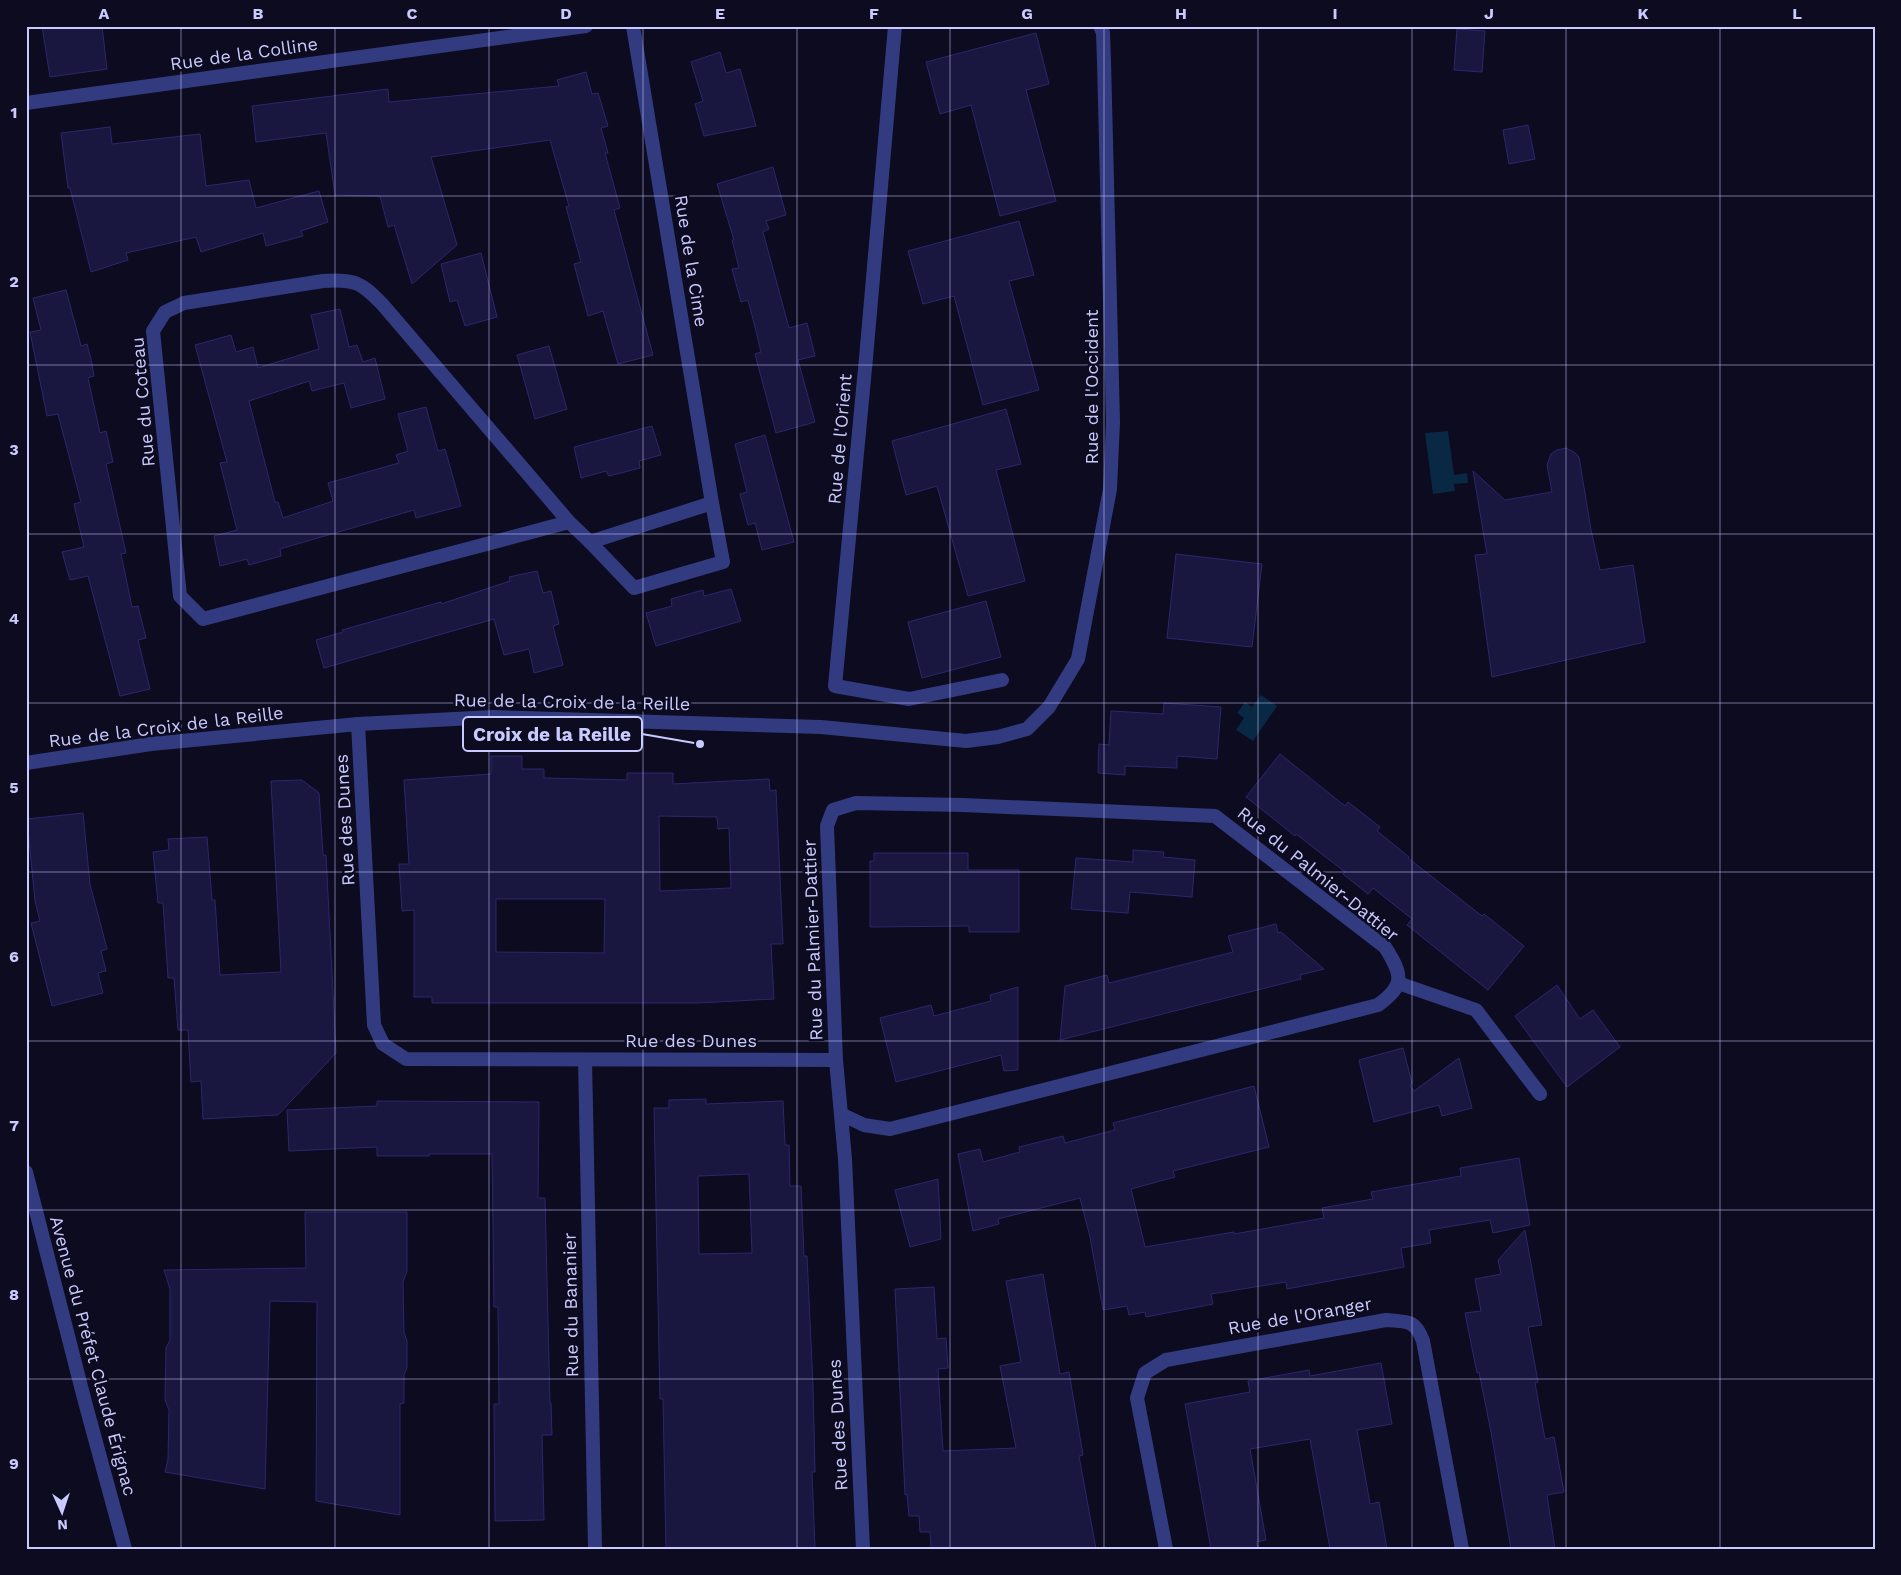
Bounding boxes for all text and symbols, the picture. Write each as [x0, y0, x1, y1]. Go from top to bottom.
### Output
text: A [99, 4, 110, 23]
text: B [253, 4, 264, 23]
text: C [407, 4, 418, 23]
text: D [560, 4, 572, 23]
text: E [715, 4, 725, 23]
text: F [869, 4, 879, 23]
text: G [1021, 4, 1033, 23]
text: H [1175, 4, 1187, 23]
text: I [1332, 4, 1338, 23]
text: J [1484, 4, 1494, 23]
text: K [1637, 4, 1649, 23]
text: L [1792, 4, 1802, 23]
street label: Rue de la Colline [169, 33, 319, 74]
text: 1 [11, 103, 17, 122]
street label: Rue de la Cime [671, 193, 712, 328]
text: 2 [9, 272, 19, 291]
street label: Rue de l'Occident [1081, 309, 1102, 465]
street label: Rue du Coteau [126, 336, 159, 468]
street label: Rue de l'Orient [823, 372, 856, 505]
text: 3 [9, 440, 19, 459]
text: 4 [9, 609, 19, 628]
street label: Rue de la Croix de la Reille [454, 689, 690, 714]
street label: Rue de la Croix de la Reille [47, 702, 285, 751]
callout: Croix de la Reille [463, 717, 642, 751]
text: Croix de la Reille [473, 723, 631, 746]
street label: Rue des Dunes [331, 754, 358, 886]
text: 5 [9, 778, 19, 797]
street label: Rue du Palmier-Dattier [1233, 802, 1403, 945]
street label: Rue du Palmier-Dattier [798, 839, 827, 1041]
text: 6 [9, 947, 19, 966]
street label: Rue des Dunes [625, 1030, 757, 1051]
text: 7 [9, 1116, 19, 1135]
street label: Avenue du Préfet Claude Érignac [46, 1214, 141, 1498]
street label: Rue du Bananier [559, 1232, 582, 1378]
text: 8 [9, 1285, 19, 1304]
street label: Rue de l'Oranger [1226, 1293, 1373, 1338]
street label: Rue des Dunes [824, 1359, 851, 1491]
text: 9 [9, 1454, 19, 1473]
north arrow [38, 1488, 88, 1538]
text: N [57, 1517, 68, 1533]

